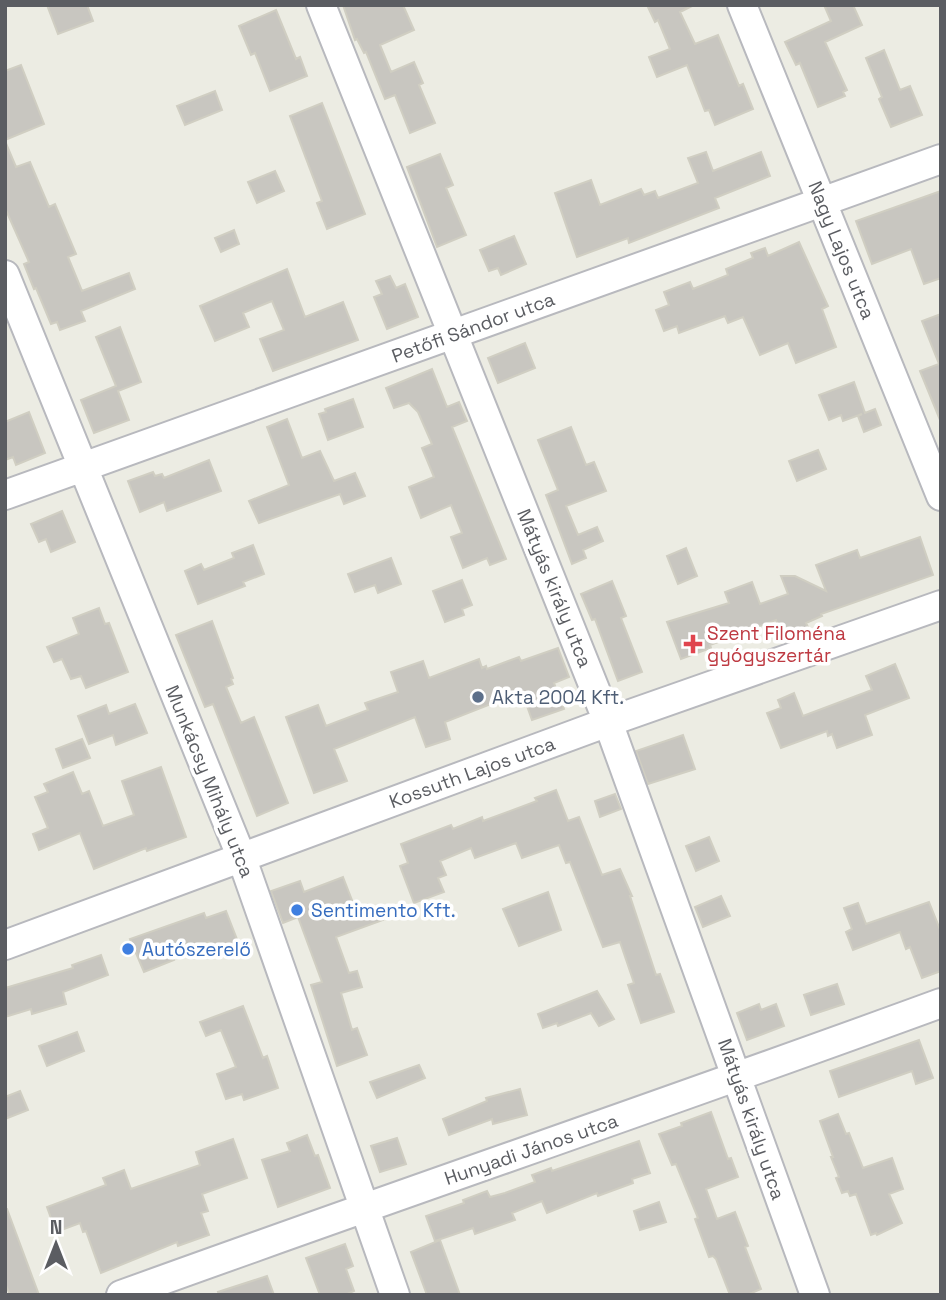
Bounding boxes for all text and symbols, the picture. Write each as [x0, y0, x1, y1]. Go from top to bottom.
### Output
street label: Nagy Lajos utca [802, 177, 881, 323]
street label: Petőfi Sándor utca [388, 286, 558, 369]
street label: Mátyás király utca [511, 505, 598, 671]
place label: Szent Filoména gyógyszertár [707, 621, 846, 668]
marker: Szent Filoména gyógyszertár [685, 636, 701, 652]
street label: Munkácsy Mihály utca [159, 681, 260, 881]
place label: Akta 2004 Kft. [492, 685, 624, 710]
marker: Akta 2004 Kft. [470, 689, 486, 705]
street label: Kossuth Lajos utca [386, 731, 559, 814]
place label: Sentimento Kft. [311, 898, 455, 923]
marker: Sentimento Kft. [289, 902, 305, 918]
place label: Autószerelő [142, 937, 251, 962]
marker: Autószerelő [120, 941, 136, 957]
street label: Mátyás király utca [712, 1035, 791, 1203]
street label: Hunyadi János utca [441, 1108, 621, 1191]
north arrow [21, 1209, 91, 1279]
text: N [50, 1215, 62, 1240]

